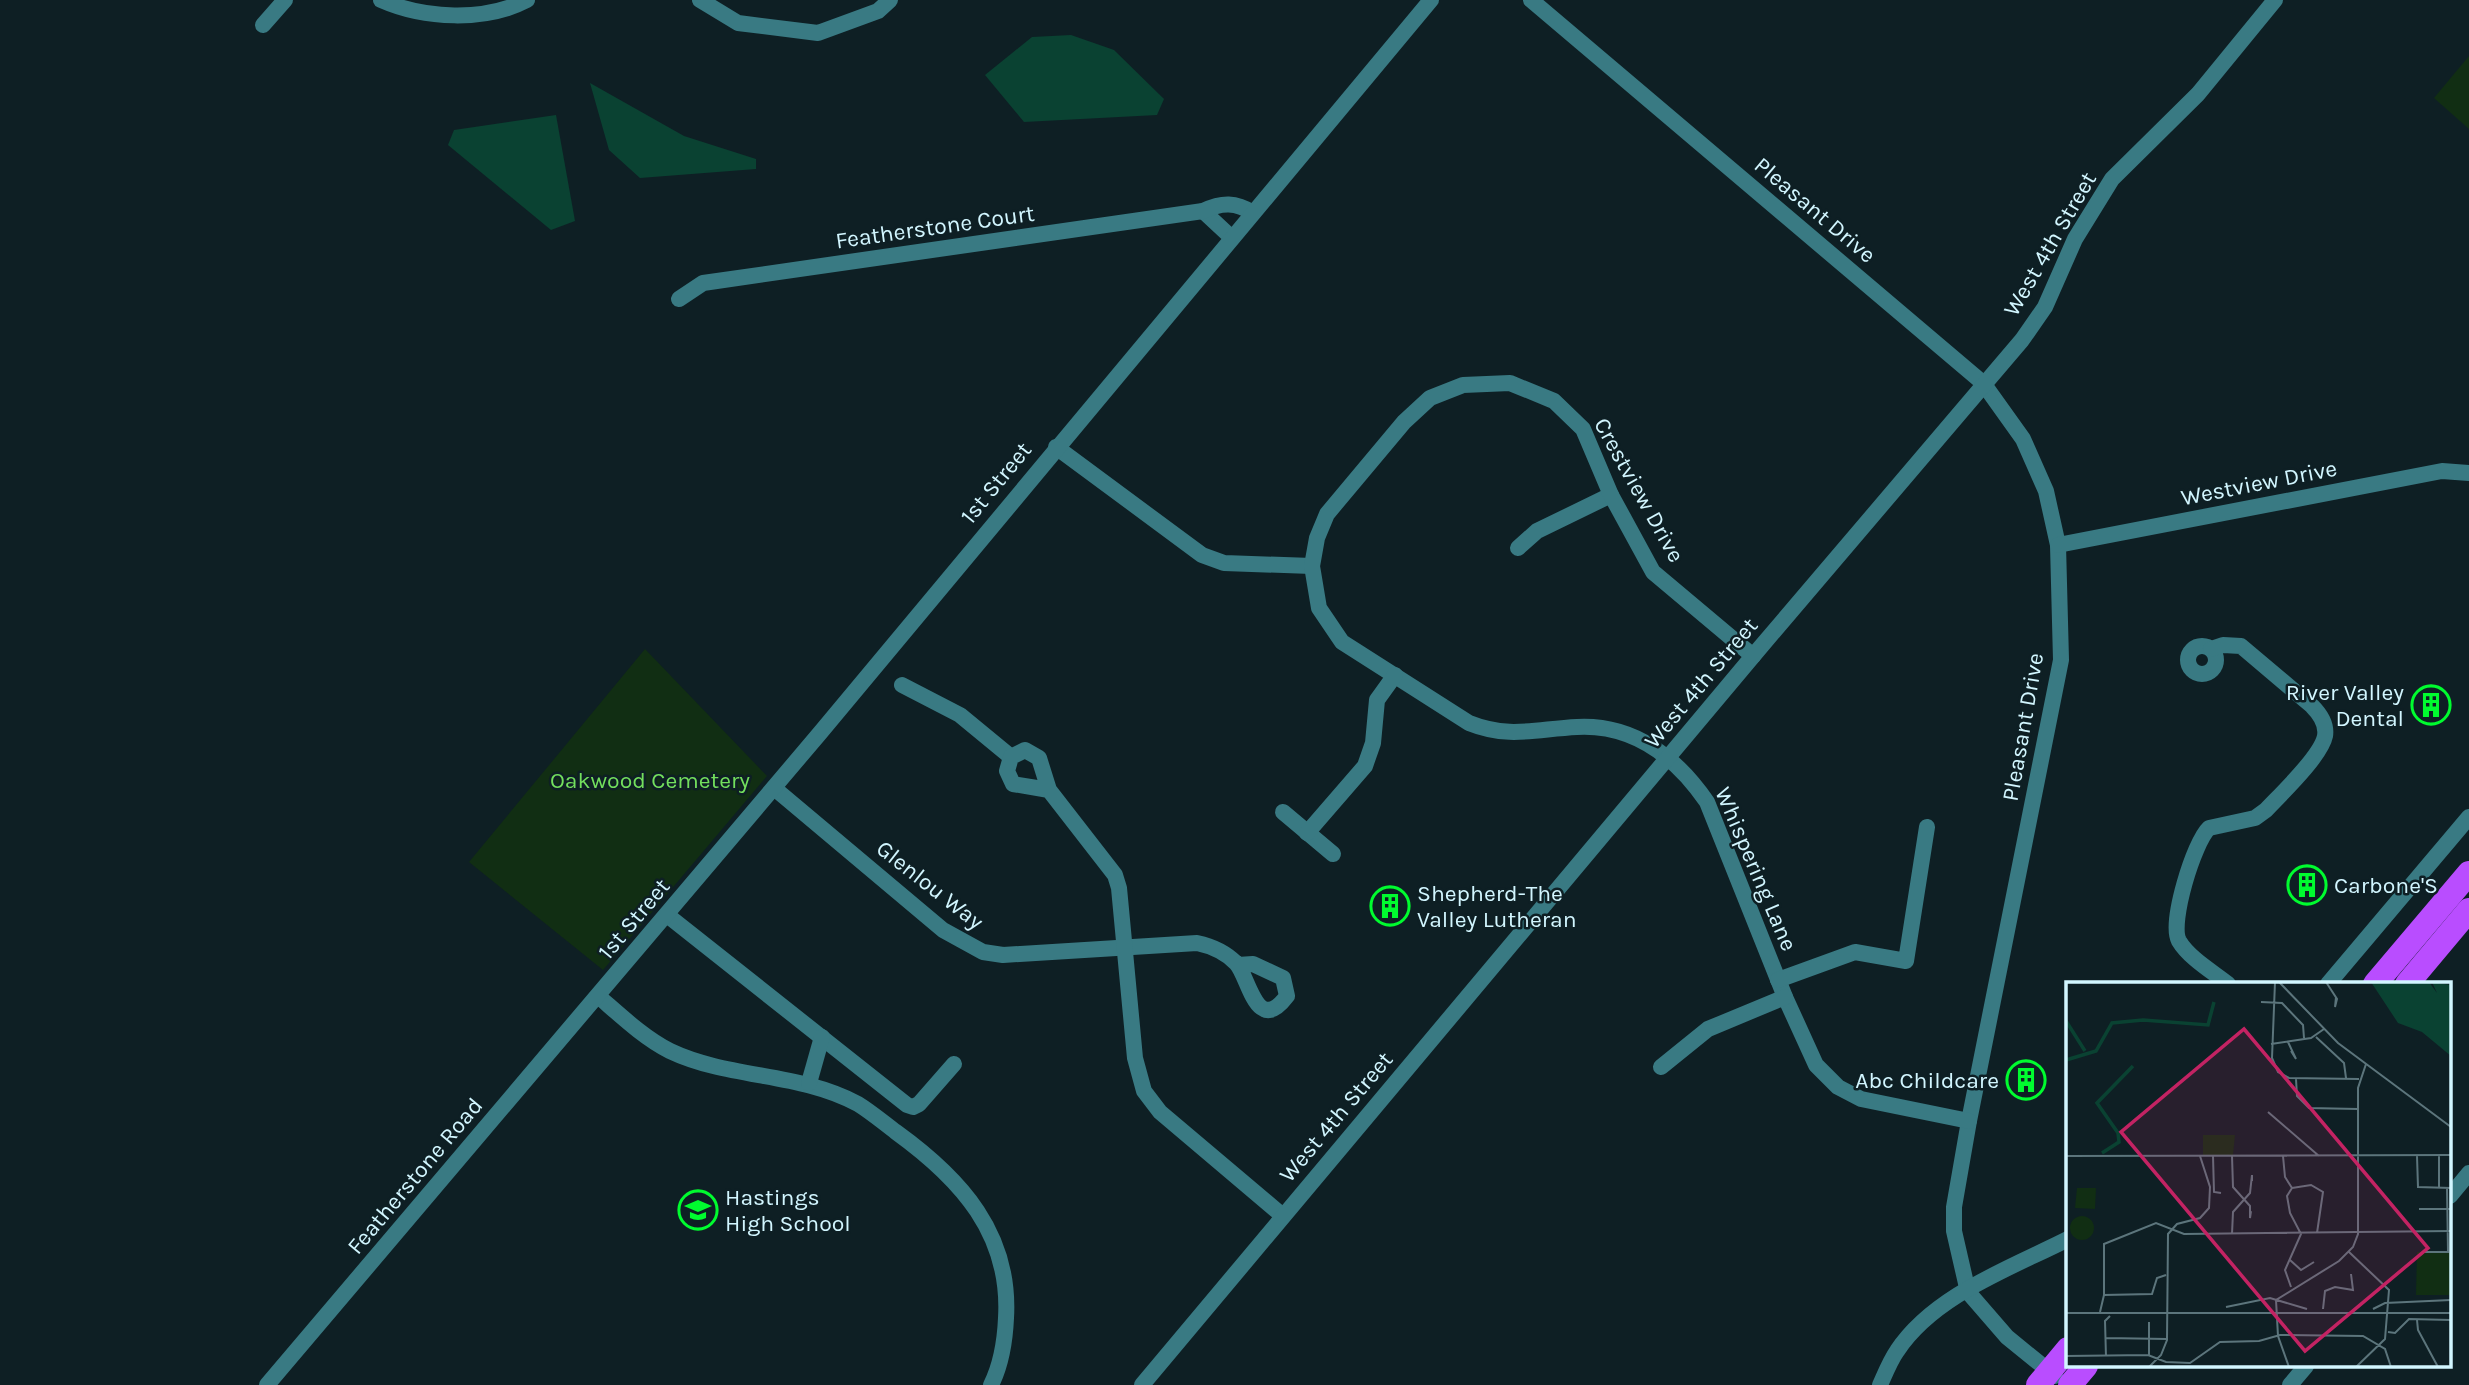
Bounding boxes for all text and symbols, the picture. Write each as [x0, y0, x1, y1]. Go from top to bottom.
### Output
street label: Pleasant Drive [1749, 151, 1881, 269]
street label: West 4th Street [1998, 167, 2102, 321]
street label: Featherstone Court [834, 200, 1037, 254]
street label: Crestview Drive [1588, 413, 1690, 567]
street label: 1st Street [955, 437, 1037, 529]
street label: Westview Drive [2179, 455, 2339, 511]
street label: West 4th Street [1639, 612, 1764, 754]
street label: Pleasant Drive [1997, 651, 2049, 803]
place label: River Valley Dental [2286, 679, 2404, 732]
building icon: River Valley Dental [2410, 684, 2452, 726]
park label: Oakwood Cemetery [550, 767, 750, 794]
street label: Whispering Lane [1709, 783, 1803, 955]
street label: Glenlou Way [871, 835, 989, 935]
building icon: Carbone'S [2286, 864, 2328, 906]
place label: Carbone'S [2334, 872, 2438, 899]
street label: 1st Street [593, 873, 676, 965]
place label: Shepherd-The Valley Lutheran [1417, 880, 1577, 933]
building icon: Shepherd-The Valley Lutheran [1369, 885, 1411, 927]
inset map [2066, 982, 2452, 1368]
street label: West 4th Street [1274, 1046, 1399, 1188]
building icon: Abc Childcare [2005, 1059, 2047, 1101]
place label: Abc Childcare [1855, 1067, 1999, 1094]
street label: Featherstone Road [342, 1092, 488, 1260]
place label: Hastings High School [725, 1184, 851, 1237]
school or university icon: Hastings High School [677, 1189, 719, 1231]

